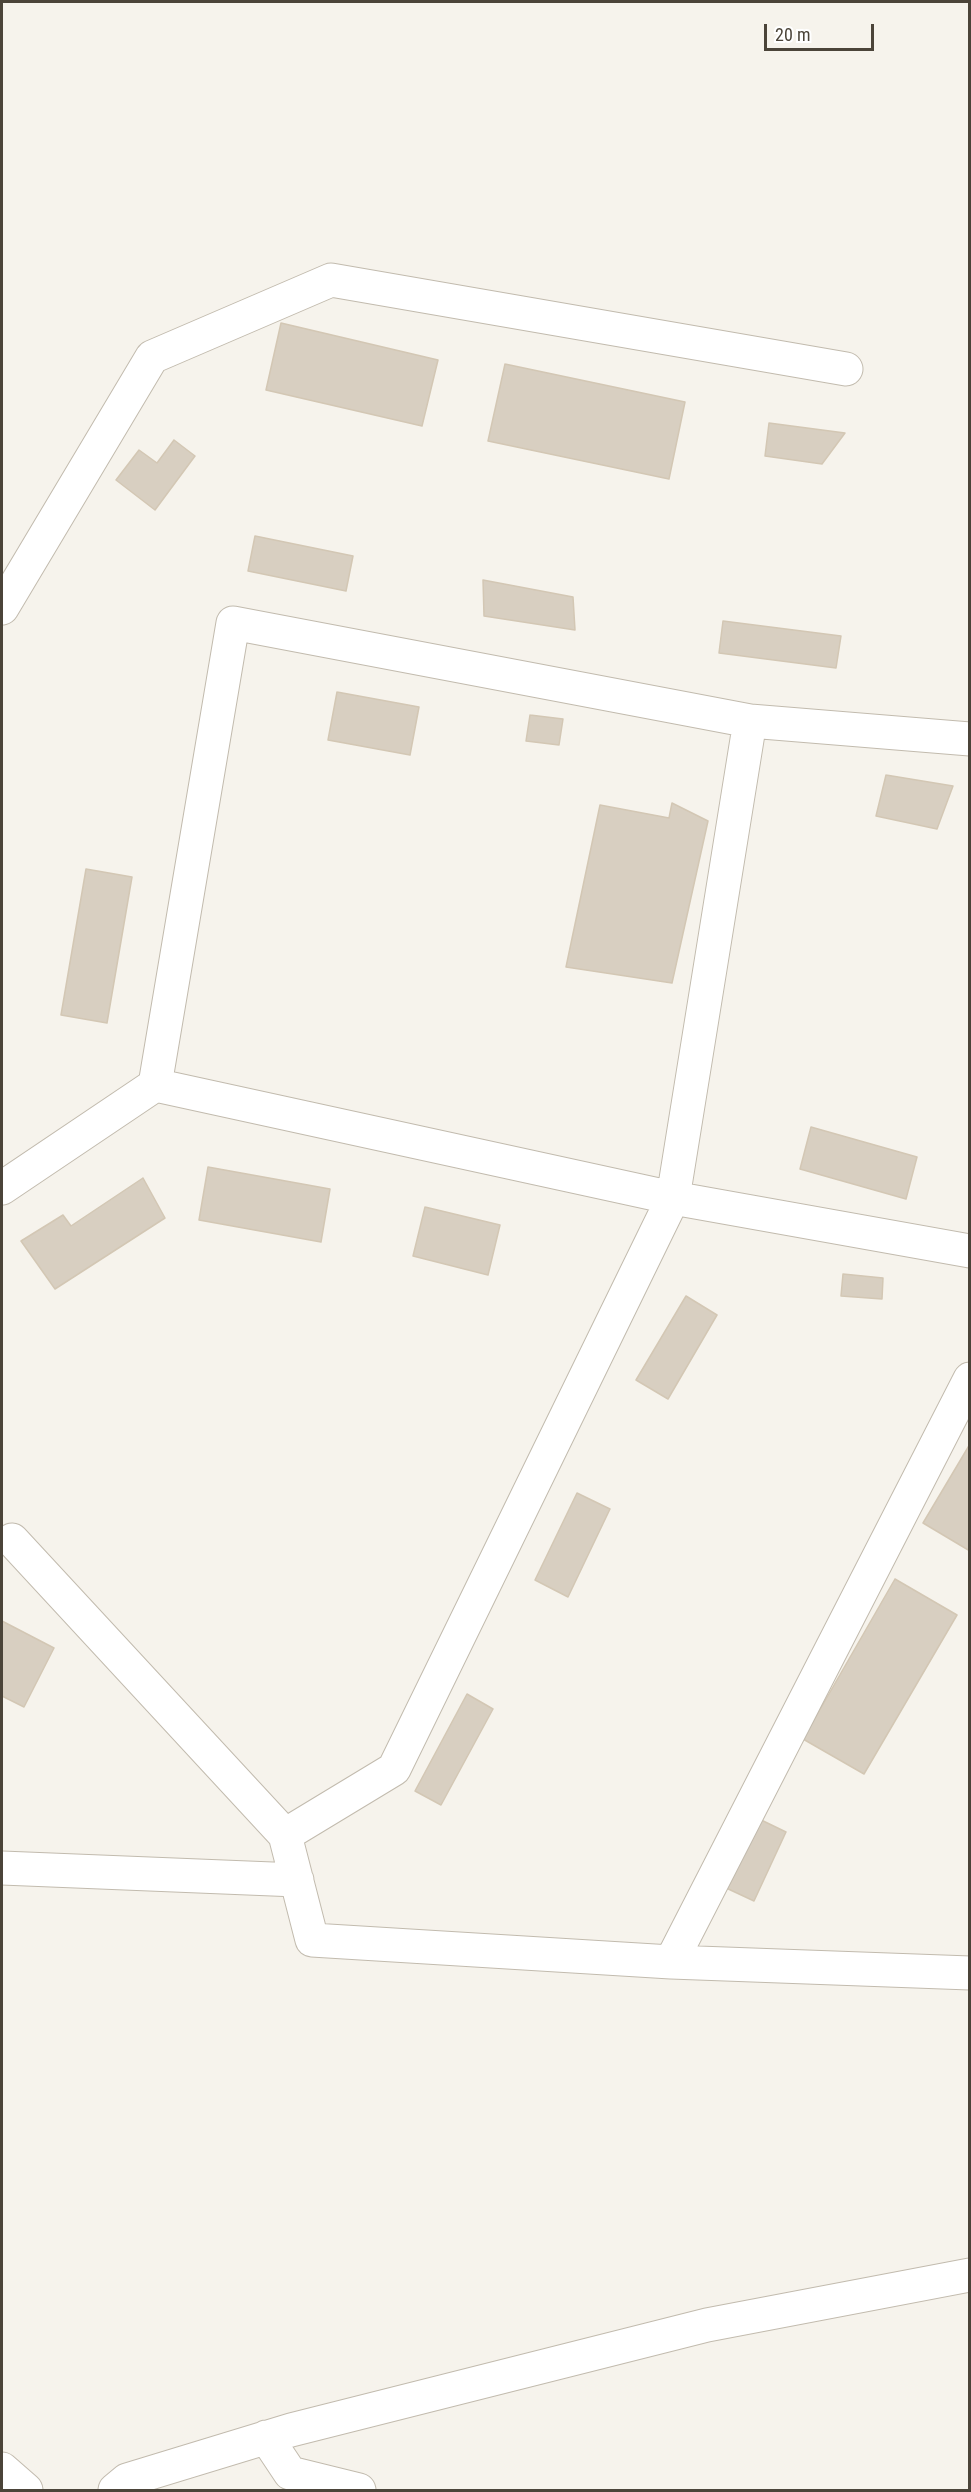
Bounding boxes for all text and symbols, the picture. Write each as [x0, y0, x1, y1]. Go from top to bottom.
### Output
scale bar [767, 12, 876, 50]
text: 20 m [775, 24, 810, 45]

